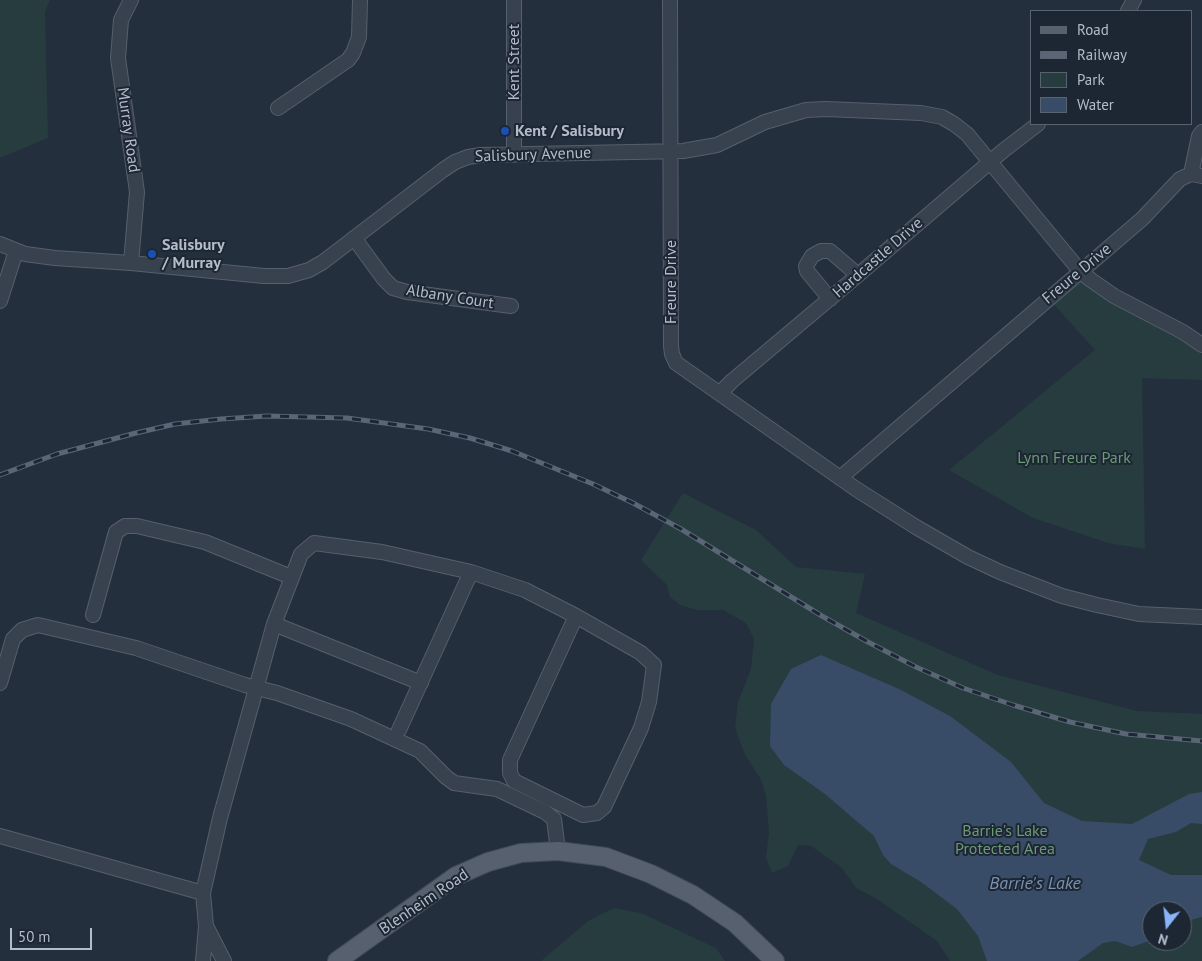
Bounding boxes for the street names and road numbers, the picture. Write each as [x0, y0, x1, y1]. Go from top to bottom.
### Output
street label: Kent Street [504, 24, 524, 100]
street label: Murray Road [113, 86, 143, 174]
street label: Salisbury Avenue [474, 143, 592, 167]
street label: Hardcastle Drive [829, 214, 927, 302]
street label: Freure Drive [661, 240, 681, 324]
street label: Freure Drive [1039, 240, 1115, 308]
street label: Albany Court [405, 281, 495, 313]
street label: Blenheim Road [376, 865, 472, 939]

